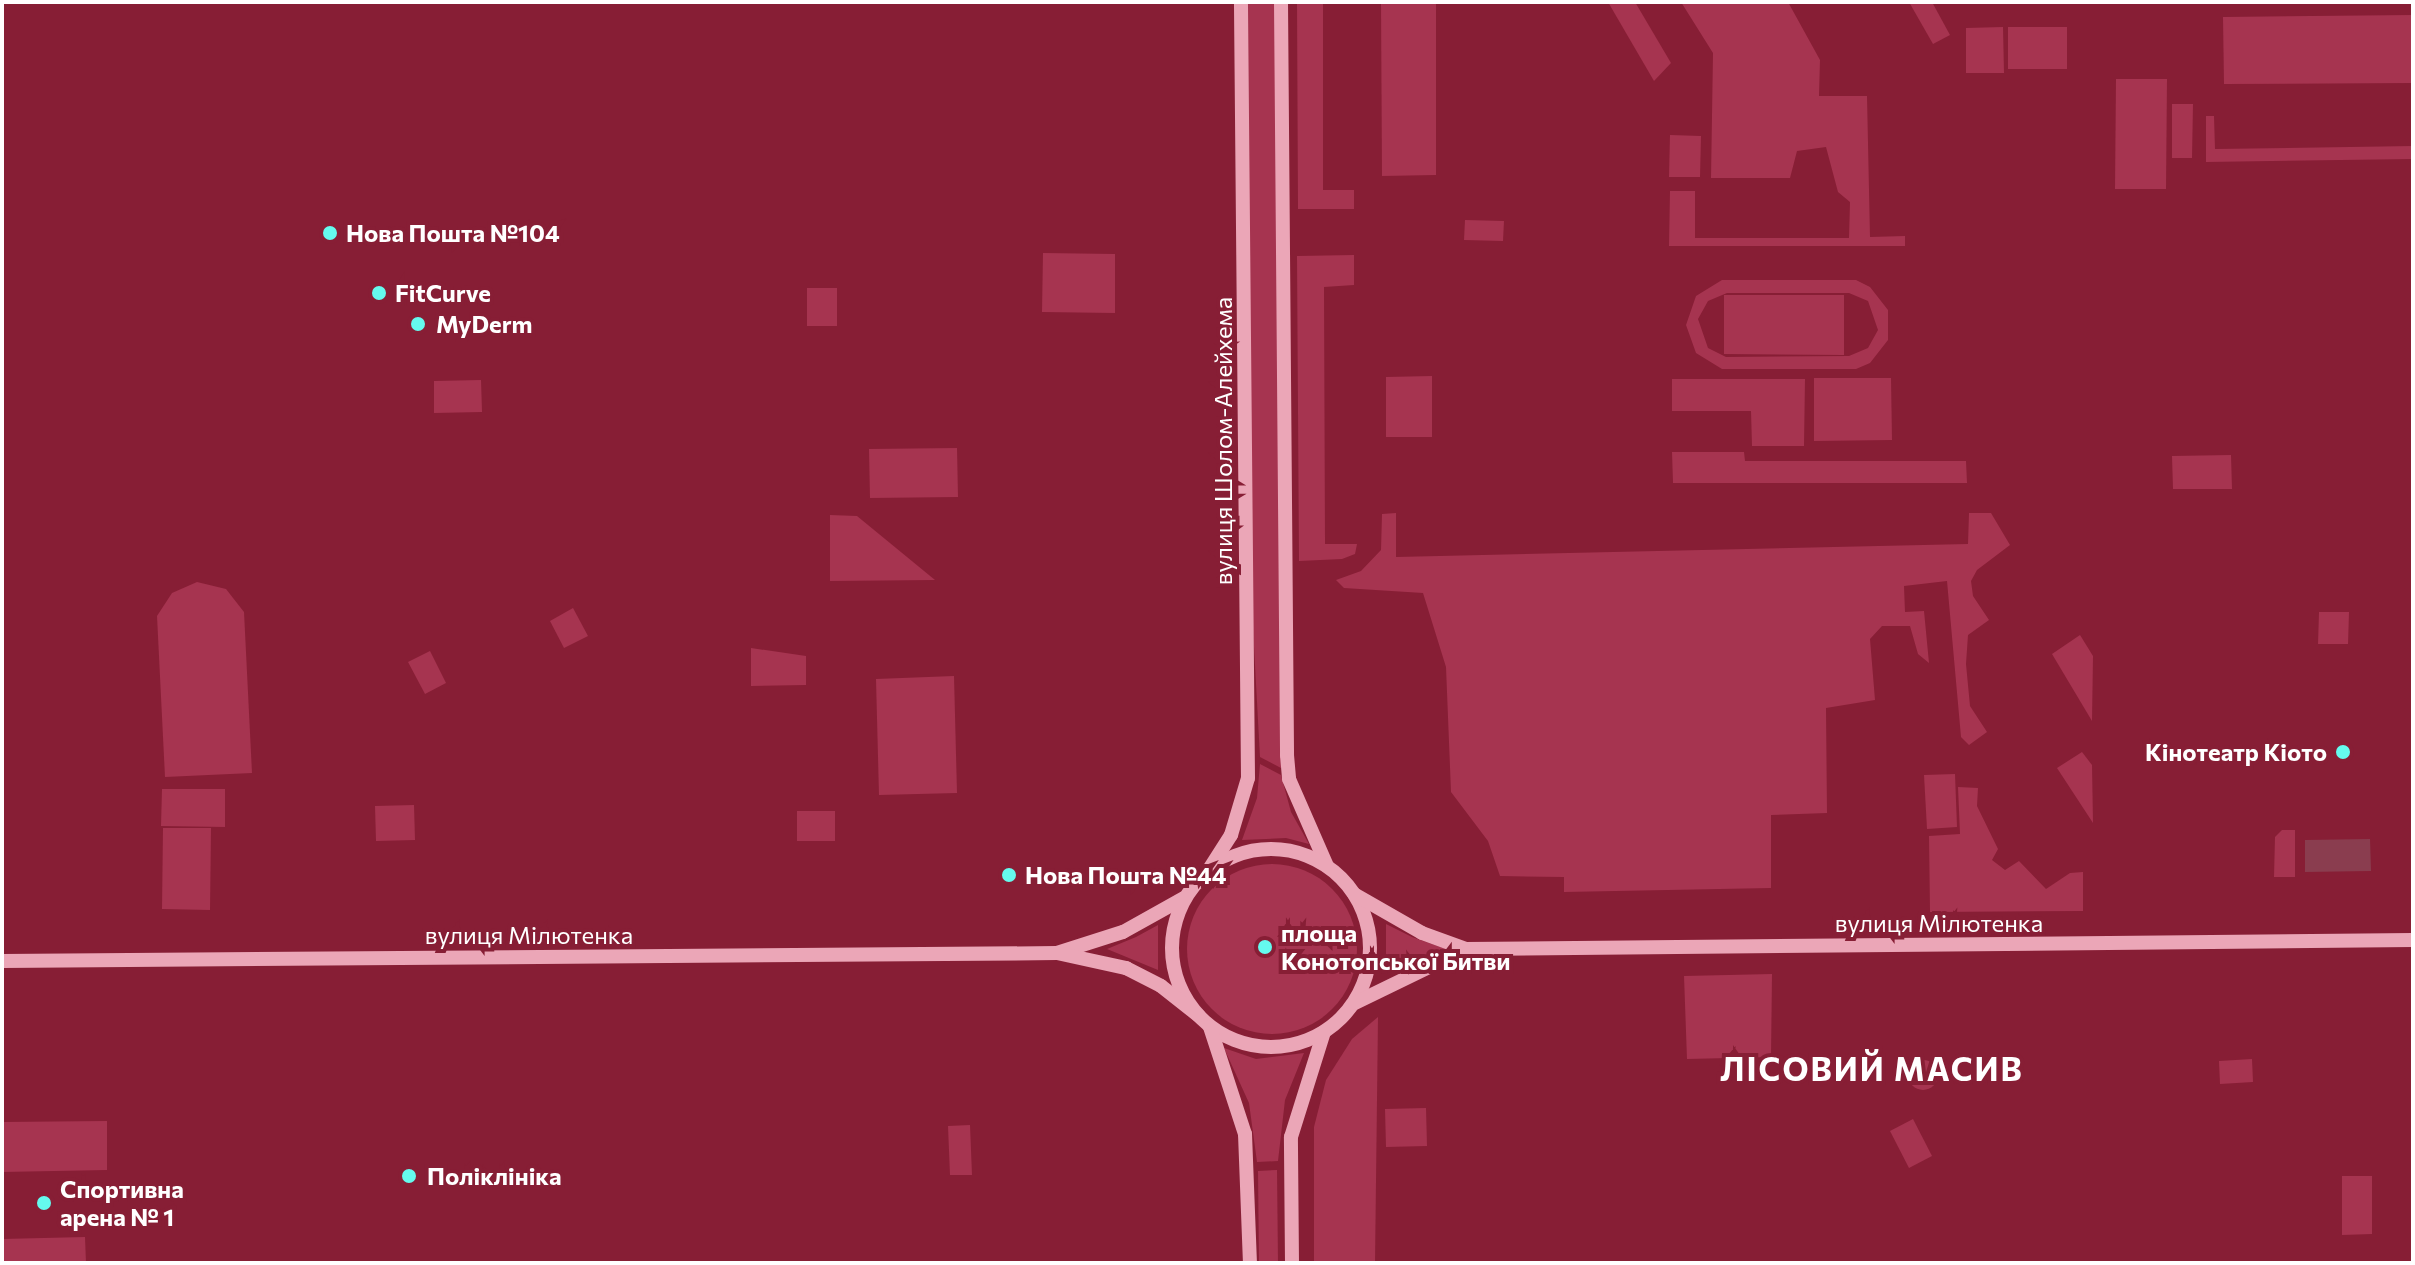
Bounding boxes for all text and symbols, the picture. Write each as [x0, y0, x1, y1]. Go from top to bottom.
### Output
place label: Нова Пошта №104 [346, 219, 560, 247]
marker: Нова Пошта №104 [321, 224, 339, 242]
place label: FitCurve [395, 279, 491, 307]
marker: FitCurve [370, 284, 388, 302]
street label: вулиця Шолом-Алейхема [1209, 297, 1237, 585]
place label: MyDerm [436, 310, 533, 338]
marker: MyDerm [407, 313, 429, 335]
place label: Кінотеатр Кіото [2145, 738, 2327, 766]
marker: Кінотеатр Кіото [2334, 743, 2352, 761]
place label: Нова Пошта №44 [1025, 861, 1227, 889]
marker: Нова Пошта №44 [1000, 866, 1018, 884]
street label: вулиця Мілютенка [1835, 909, 2043, 937]
place label: площа Конотопської Битви [1281, 919, 1510, 975]
street label: вулиця Мілютенка [425, 921, 633, 949]
marker: площа Конотопської Битви [1256, 938, 1274, 956]
district label: ЛІСОВИЙ МАСИВ [1720, 1049, 2024, 1087]
place label: Поліклініка [427, 1162, 562, 1190]
marker: Поліклініка [398, 1165, 420, 1187]
place label: Спортивна арена № 1 [60, 1175, 184, 1231]
marker: Спортивна арена № 1 [35, 1194, 53, 1212]

